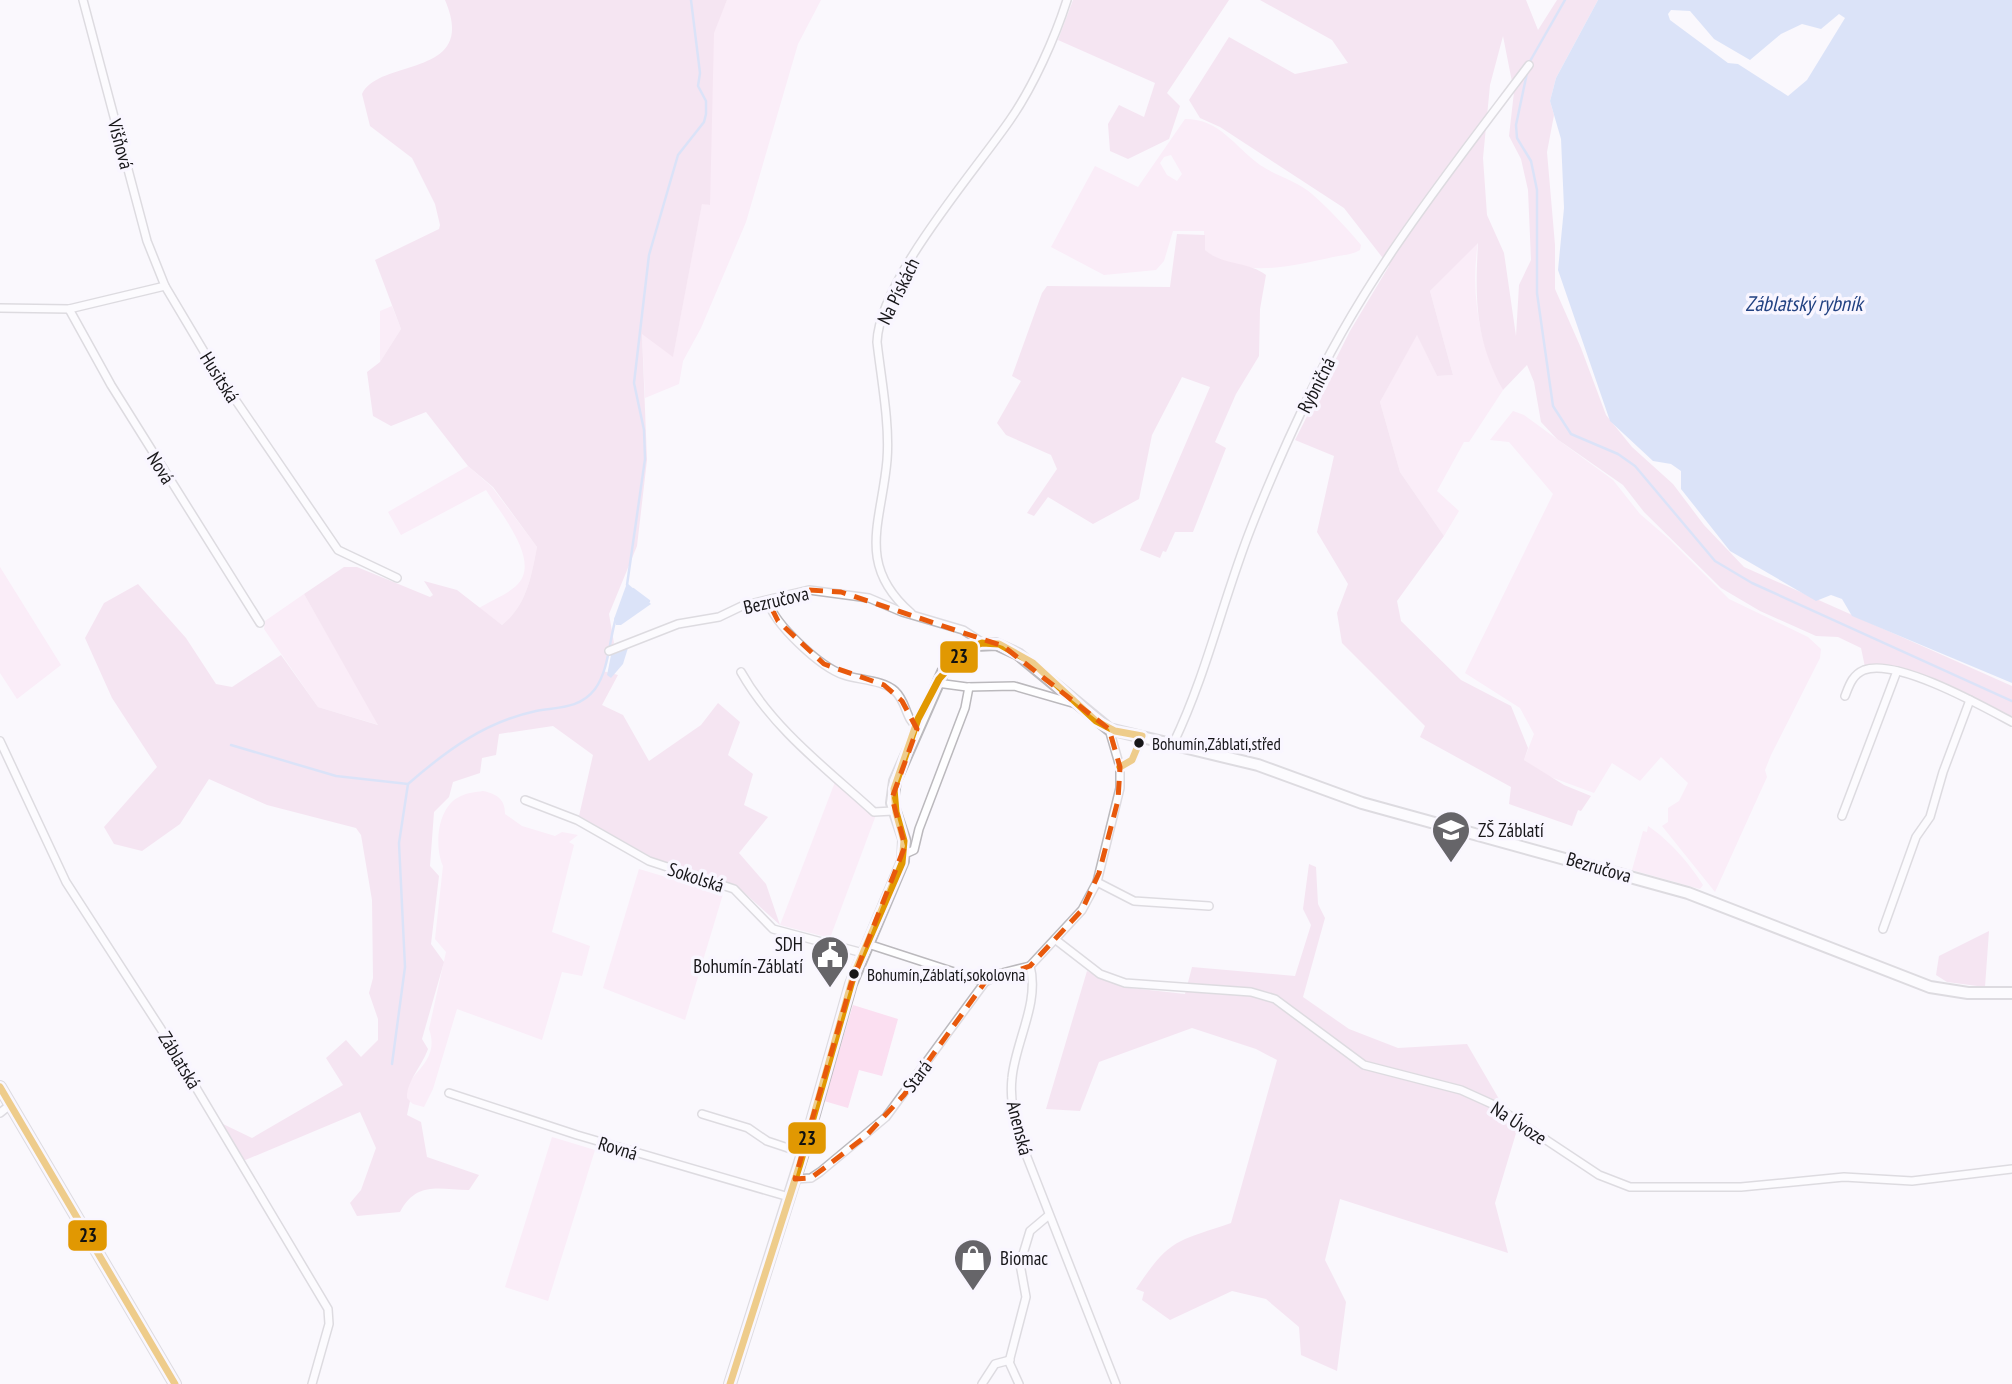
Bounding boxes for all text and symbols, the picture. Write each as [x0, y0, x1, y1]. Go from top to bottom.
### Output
street label: Višňová [103, 115, 139, 172]
street label: Na Pískách [872, 254, 924, 328]
water label: Záblatský rybník [1745, 290, 1866, 317]
street label: Husitská [195, 347, 245, 407]
street label: Rybničná [1292, 353, 1340, 417]
street label: Nová [142, 448, 180, 488]
street label: Bezručova [741, 581, 811, 619]
line badge: 23 [939, 640, 979, 674]
text: 23 [950, 644, 968, 668]
place label: Bohumín,Záblatí,střed [1152, 733, 1281, 755]
marker: Bohumín,Záblatí,střed [1132, 736, 1146, 750]
school or university icon: ZŠ Záblatí [1430, 809, 1472, 864]
place label: ZŠ Záblatí [1478, 818, 1544, 842]
street label: Bezručova [1564, 846, 1634, 888]
street label: Sokolská [665, 857, 727, 897]
place label: SDH Bohumín-Záblatí [693, 932, 803, 978]
public building icon: SDH Bohumín-Záblatí [809, 934, 851, 989]
place label: Bohumín,Záblatí,sokolovna [867, 964, 1025, 986]
marker: Bohumín,Záblatí,sokolovna [847, 967, 861, 981]
street label: Záblatská [154, 1027, 206, 1093]
street label: Stará [897, 1055, 937, 1097]
street label: Na Úvoze [1487, 1096, 1551, 1150]
street label: Anenská [1002, 1098, 1038, 1158]
line badge: 23 [787, 1121, 827, 1155]
text: 23 [798, 1126, 816, 1150]
street label: Rovná [595, 1131, 641, 1165]
line badge: 23 [67, 1219, 108, 1252]
text: 23 [79, 1223, 97, 1247]
shop icon: Biomac [952, 1237, 994, 1292]
place label: Biomac [1000, 1246, 1048, 1270]

